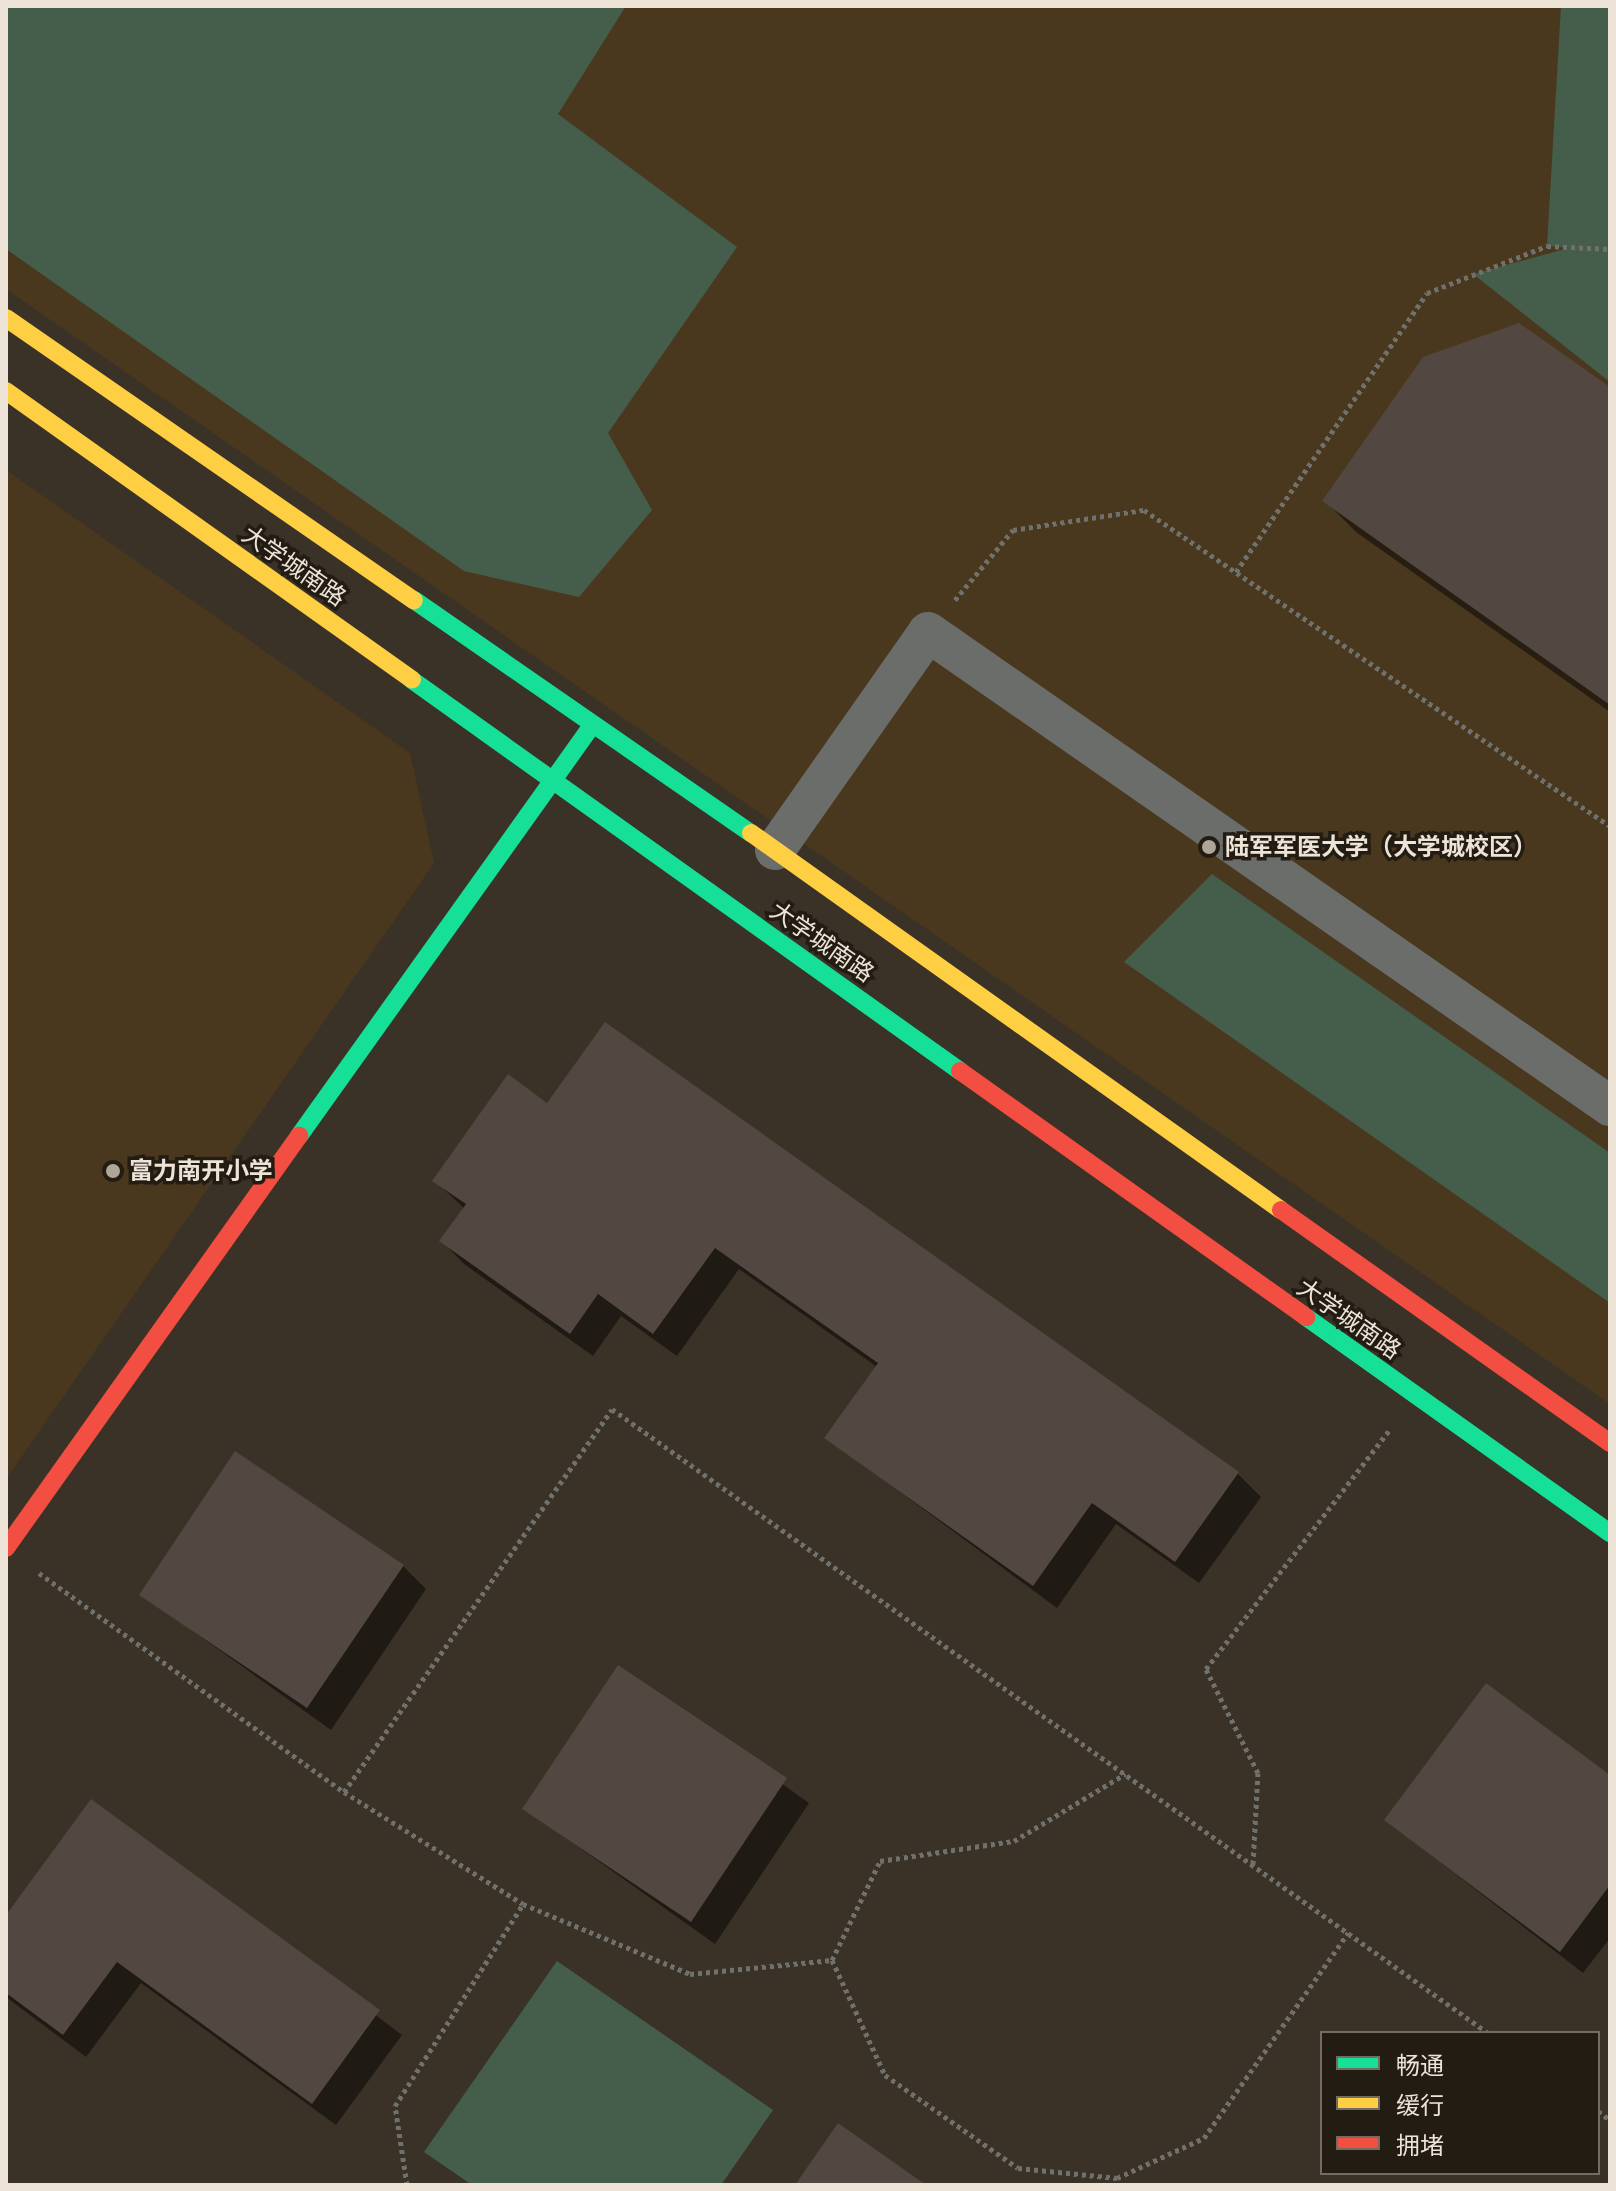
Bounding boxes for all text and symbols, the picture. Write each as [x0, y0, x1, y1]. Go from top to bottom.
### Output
street label: 大学城南路 [237, 520, 351, 612]
place label: 陆军军医大学（大学城校区） [1225, 833, 1537, 861]
marker: 陆军军医大学（大学城校区） [1200, 838, 1218, 856]
street label: 大学城南路 [765, 896, 879, 988]
place label: 富力南开小学 [129, 1157, 273, 1185]
marker: 富力南开小学 [104, 1162, 122, 1180]
street label: 大学城南路 [1292, 1273, 1406, 1365]
legend [1320, 2031, 1600, 2175]
text: 畅通 [1396, 2052, 1444, 2079]
text: 缓行 [1396, 2092, 1444, 2119]
text: 拥堵 [1396, 2132, 1444, 2159]

